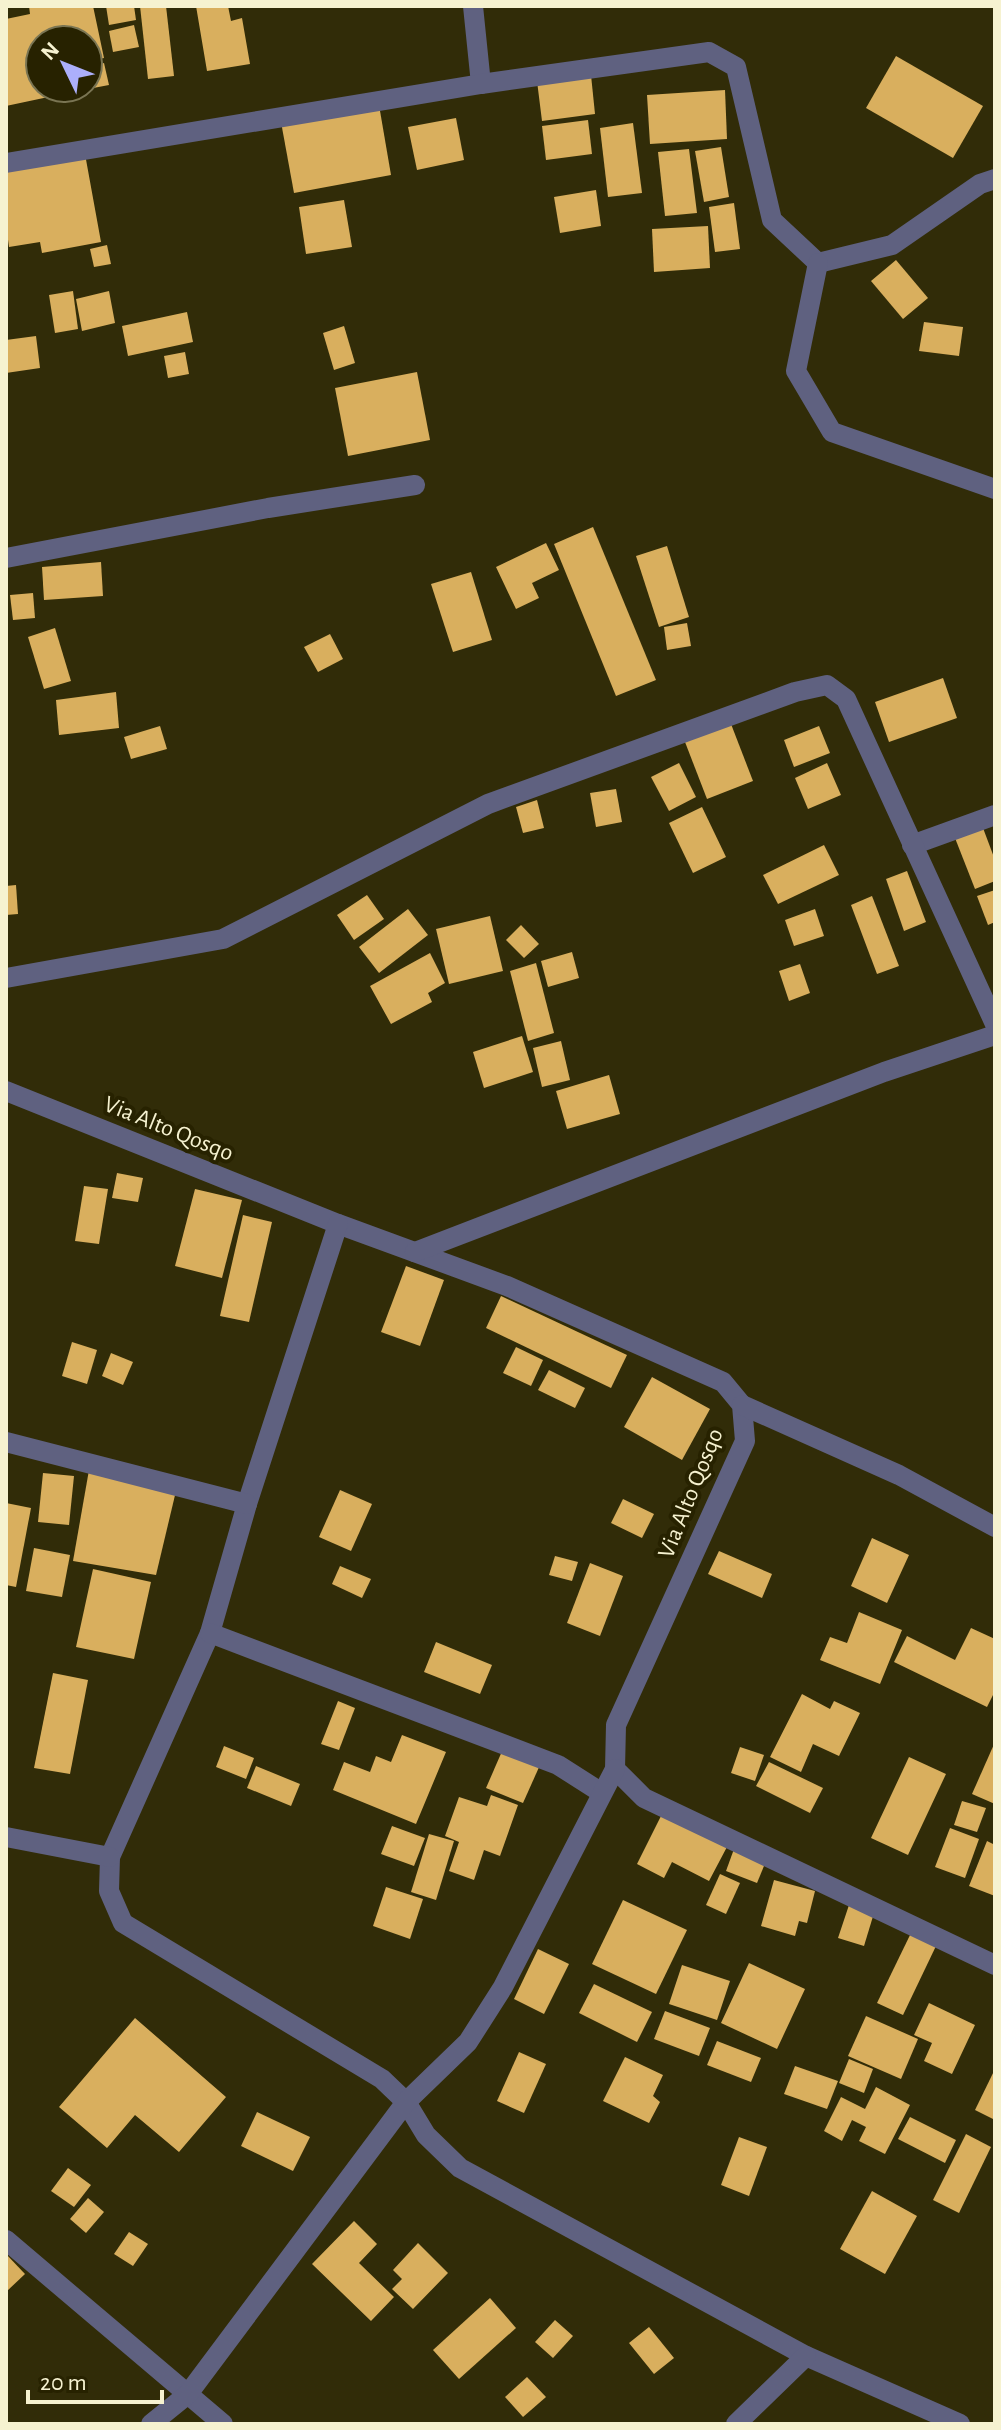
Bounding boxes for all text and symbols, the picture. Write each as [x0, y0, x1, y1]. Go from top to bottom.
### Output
north arrow [24, 24, 104, 104]
text: N [37, 38, 63, 64]
street label: Via Alto Qosqo [100, 1092, 237, 1166]
street label: Via Alto Qosqo [654, 1425, 728, 1562]
scale bar [28, 2354, 162, 2404]
text: 20 m [40, 2371, 87, 2395]

